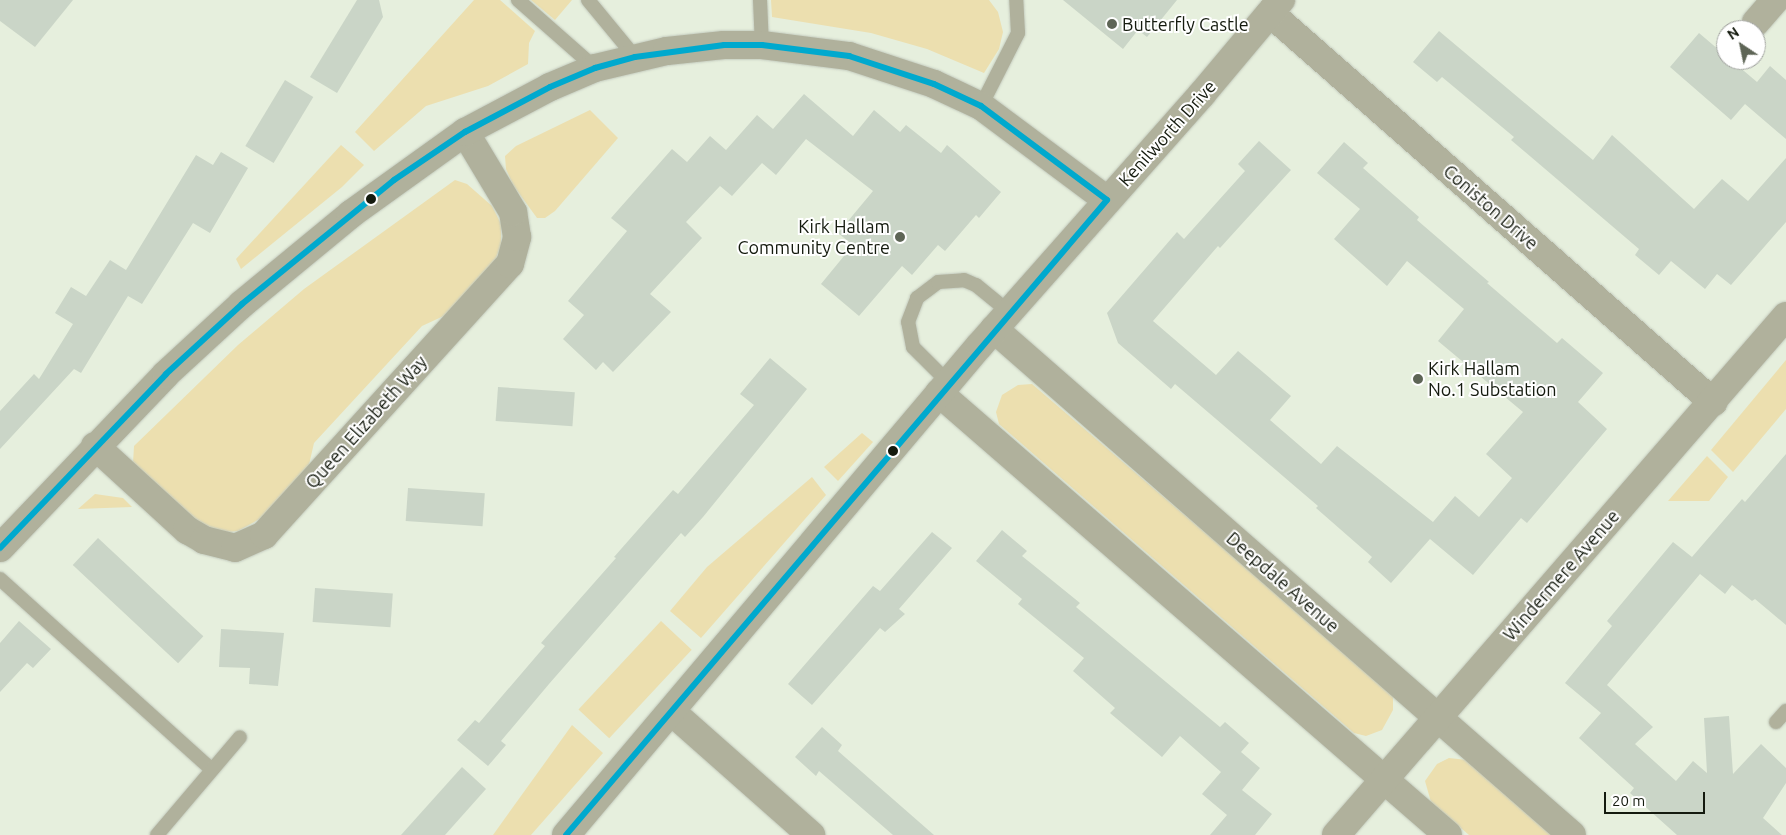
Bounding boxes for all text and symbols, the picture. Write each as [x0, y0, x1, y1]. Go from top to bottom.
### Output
place label: Butterfly Castle [1122, 13, 1249, 35]
marker: Butterfly Castle [1106, 18, 1118, 30]
north arrow [1716, 20, 1766, 70]
text: N [1724, 24, 1742, 43]
street label: Kenilworth Drive [1114, 75, 1220, 191]
street label: Coniston Drive [1439, 160, 1543, 254]
unlabelled marker [366, 194, 376, 204]
place label: Kirk Hallam Community Centre [738, 216, 890, 258]
marker: Kirk Hallam Community Centre [894, 231, 906, 243]
street label: Queen Elizabeth Way [301, 351, 431, 493]
place label: Kirk Hallam No.1 Substation [1428, 358, 1557, 400]
marker: Kirk Hallam No.1 Substation [1412, 373, 1424, 385]
unlabelled marker [888, 446, 898, 456]
street label: Windermere Avenue [1498, 505, 1624, 645]
street label: Deepdale Avenue [1222, 527, 1344, 637]
scale bar [1606, 782, 1707, 814]
text: 20 m [1612, 792, 1645, 809]

